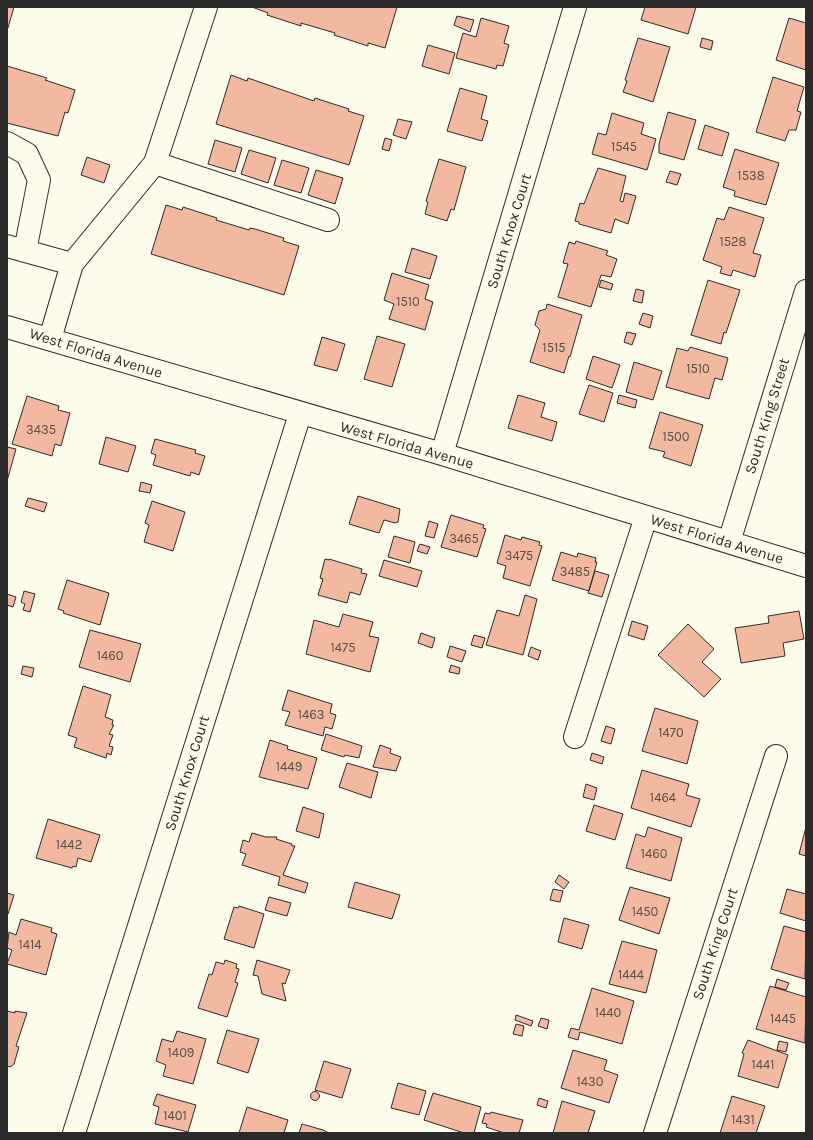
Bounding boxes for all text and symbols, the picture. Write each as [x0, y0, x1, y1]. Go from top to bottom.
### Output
house number: 1545 [611, 139, 637, 154]
house number: 1538 [737, 168, 765, 183]
street label: South Knox Court [483, 171, 535, 291]
house number: 1528 [719, 234, 747, 249]
house number: 1510 [396, 294, 420, 309]
street label: West Florida Avenue [27, 324, 165, 382]
house number: 1515 [542, 340, 566, 355]
street label: South King Street [741, 355, 793, 476]
house number: 1510 [686, 361, 710, 376]
street label: West Florida Avenue [338, 417, 476, 473]
house number: 3435 [26, 422, 56, 437]
house number: 1500 [662, 429, 690, 444]
street label: West Florida Avenue [648, 510, 786, 568]
house number: 3465 [449, 531, 479, 546]
house number: 3475 [505, 548, 533, 563]
house number: 3485 [560, 564, 590, 579]
house number: 1475 [331, 640, 356, 655]
house number: 1460 [97, 648, 124, 663]
house number: 1463 [298, 707, 324, 722]
street label: South Knox Court [161, 713, 213, 833]
house number: 1470 [658, 725, 684, 740]
house number: 1449 [276, 759, 302, 774]
house number: 1464 [650, 790, 676, 805]
house number: 1442 [56, 837, 82, 852]
house number: 1460 [641, 846, 668, 861]
street label: South King Court [688, 885, 742, 1002]
house number: 1450 [632, 904, 659, 919]
house number: 1414 [18, 937, 42, 952]
house number: 1444 [618, 967, 644, 982]
house number: 1440 [595, 1005, 622, 1020]
house number: 1445 [770, 1011, 796, 1026]
house number: 1409 [168, 1045, 194, 1060]
house number: 1441 [751, 1057, 775, 1072]
house number: 1430 [577, 1074, 604, 1089]
house number: 1401 [163, 1108, 187, 1123]
house number: 1431 [731, 1112, 755, 1127]

